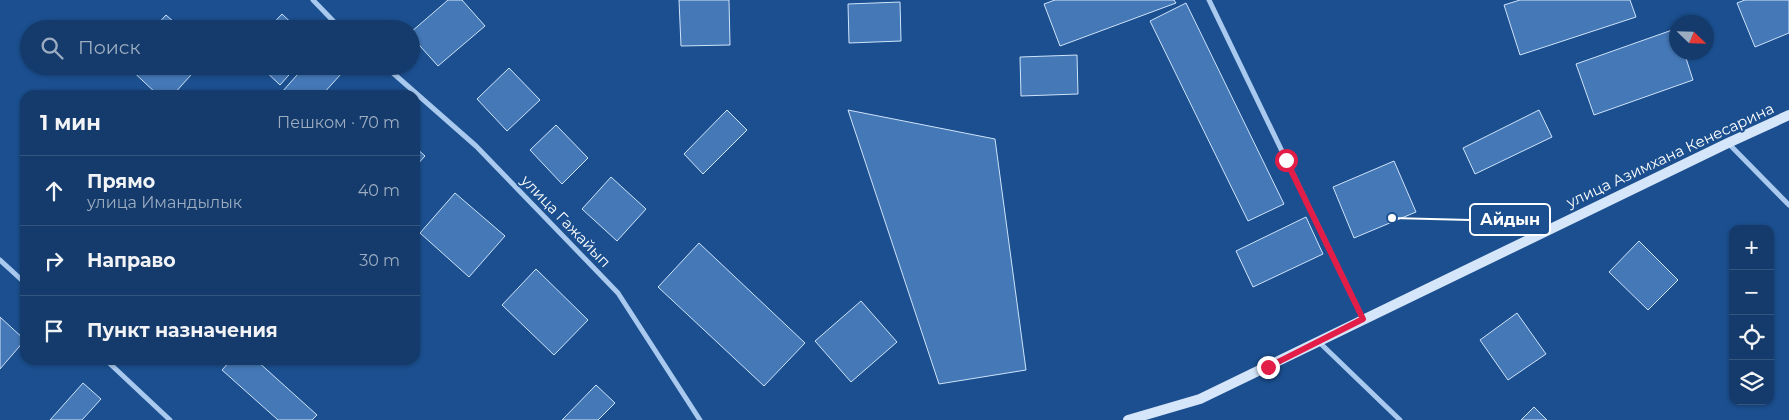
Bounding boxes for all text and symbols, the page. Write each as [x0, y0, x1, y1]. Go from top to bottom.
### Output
north arrow [1669, 15, 1714, 60]
search box [20, 20, 420, 75]
icon: search [38, 34, 66, 62]
text: Поиск [78, 36, 141, 59]
street label: улица Азимхана Кенесарина [1562, 98, 1777, 212]
text: 1 мин [40, 110, 101, 135]
text: Пешком · 70 m [277, 113, 400, 132]
route start [1275, 149, 1298, 172]
text: Прямо [87, 170, 155, 193]
street label: улица Гажайып [516, 170, 615, 271]
icon: ahead [40, 177, 68, 205]
text: 40 m [358, 181, 400, 200]
text: улица Имандылык [87, 193, 242, 212]
callout: Айдын [1470, 204, 1550, 235]
text: Айдын [1480, 210, 1540, 229]
map controls [1729, 225, 1774, 405]
button: + [1729, 225, 1774, 270]
icon: right [40, 247, 68, 275]
text: Направо [87, 249, 176, 272]
text: 30 m [359, 251, 400, 270]
button: − [1729, 270, 1774, 315]
button: locate [1729, 315, 1774, 360]
icon: arrive [40, 317, 68, 345]
text: Пункт назначения [87, 319, 278, 342]
route end [1257, 356, 1280, 379]
button: layers [1729, 360, 1774, 405]

